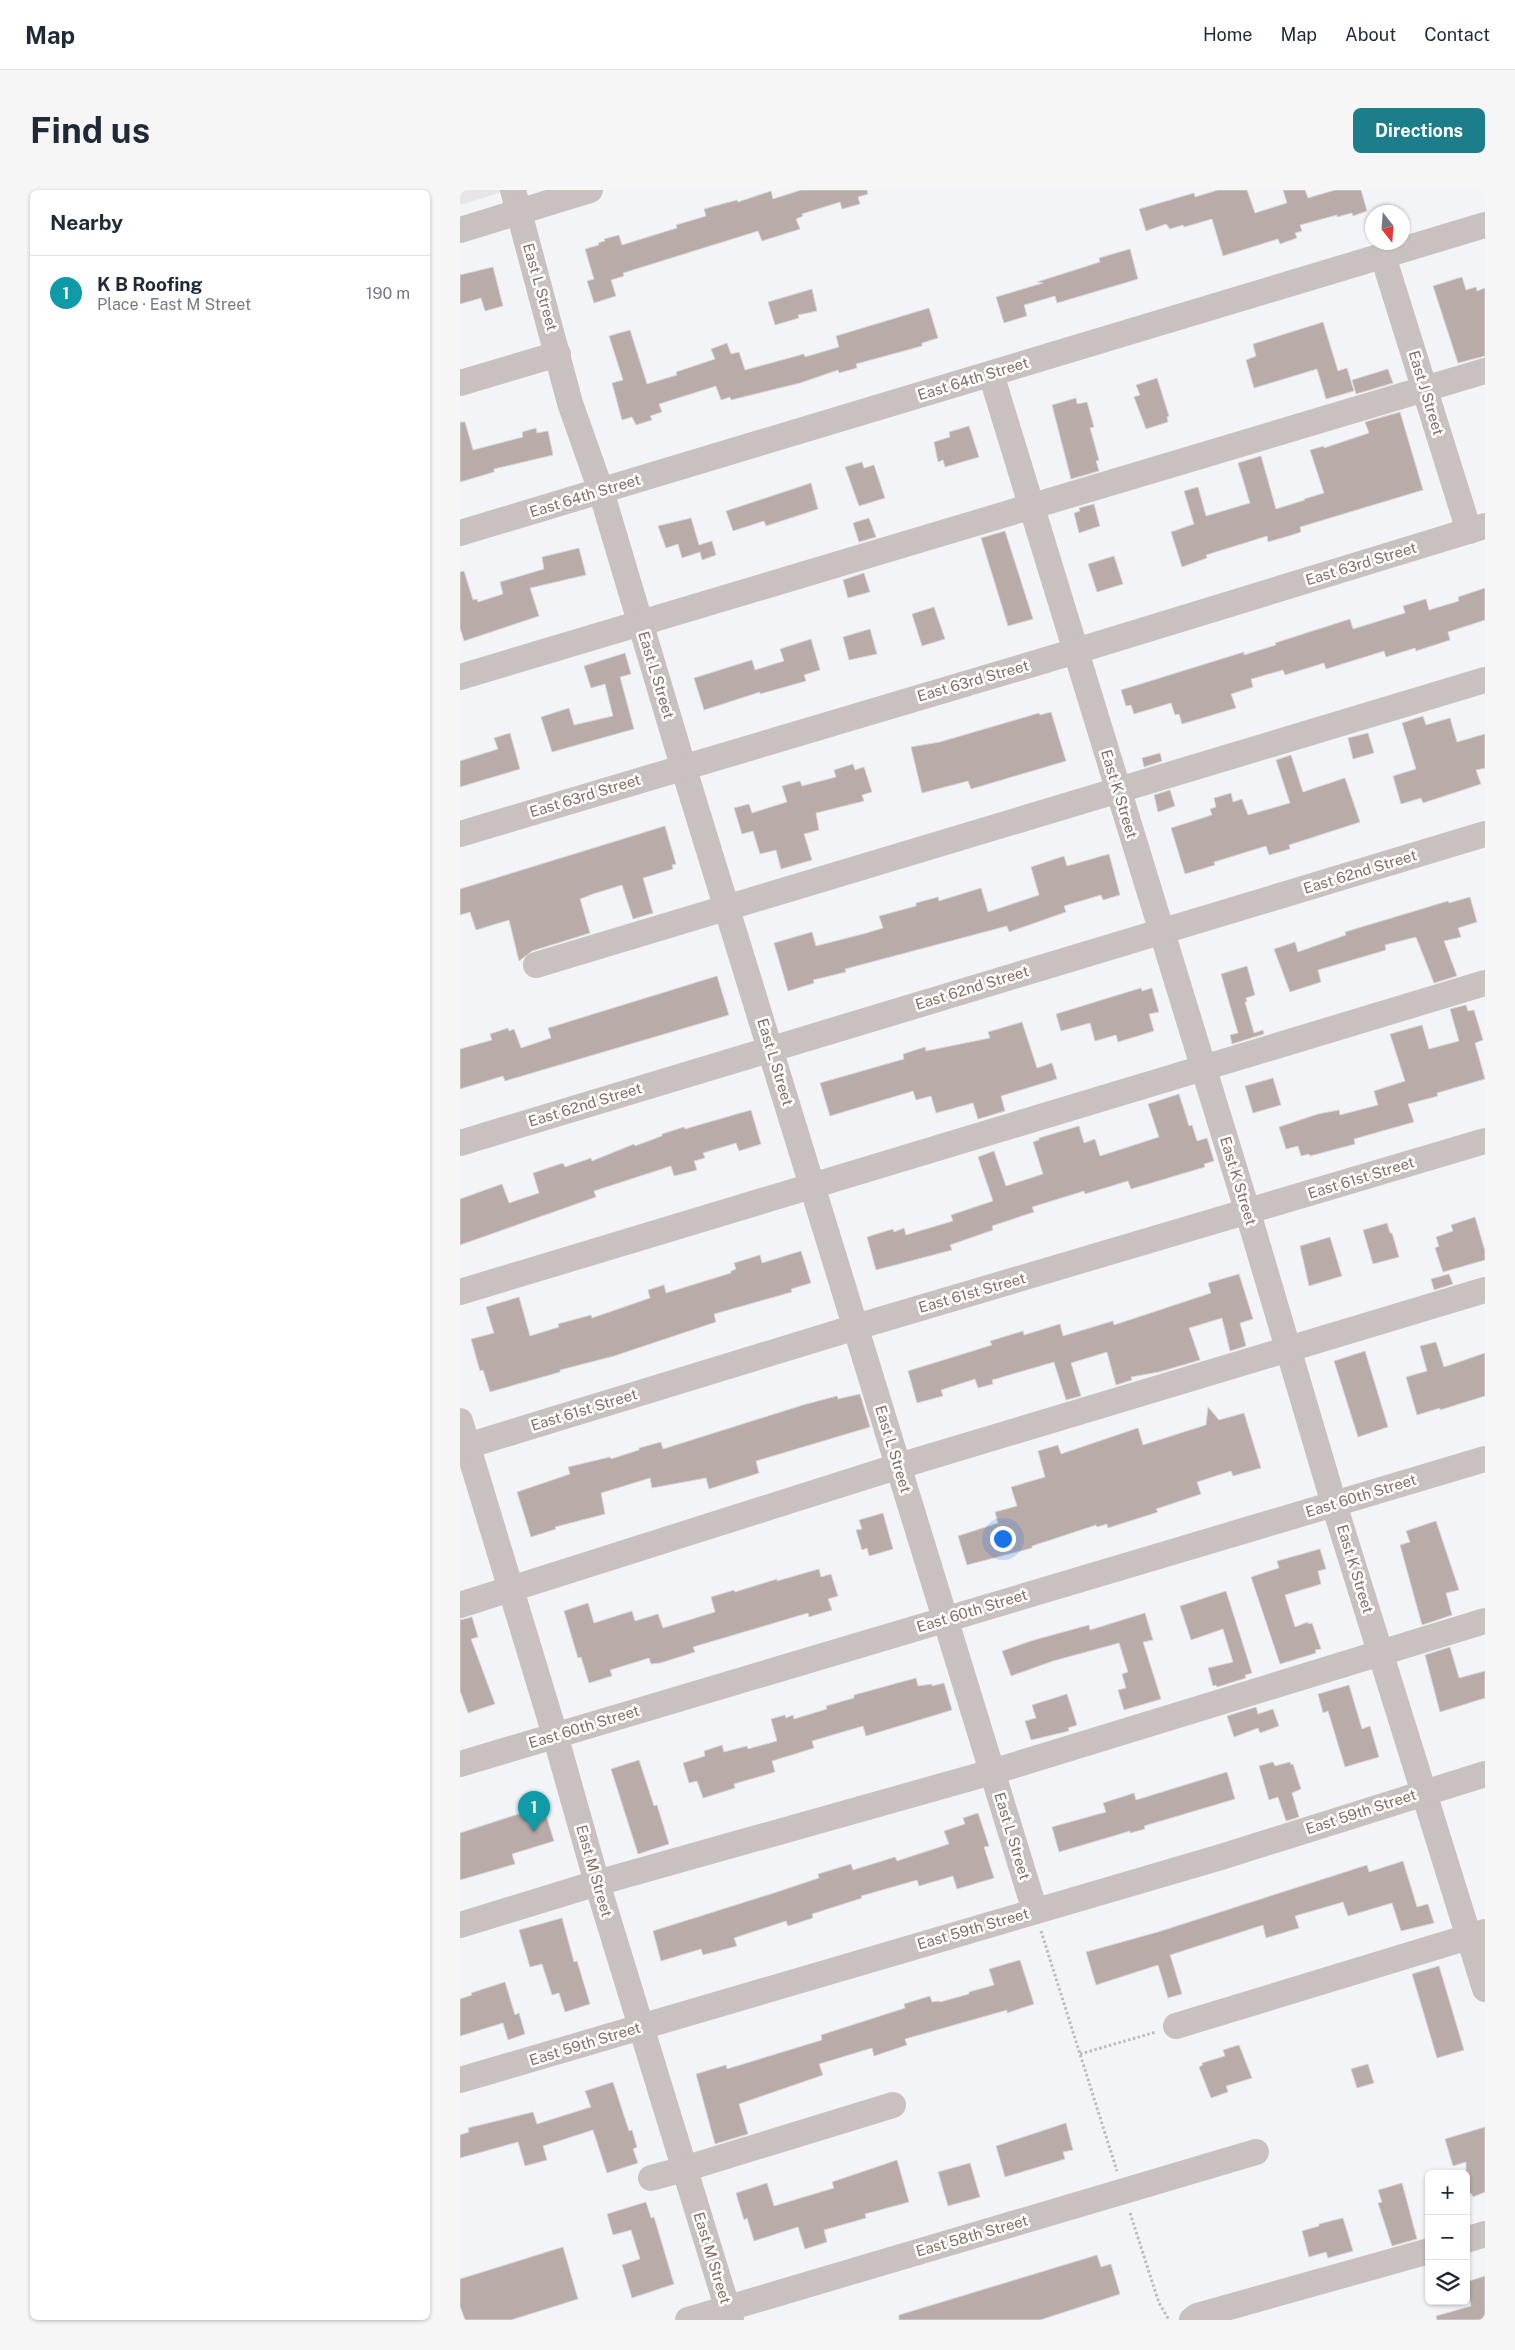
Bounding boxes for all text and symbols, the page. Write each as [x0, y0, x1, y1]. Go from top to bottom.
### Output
text: Map [25, 21, 75, 49]
text: Home [1203, 24, 1253, 45]
text: Map [1281, 24, 1317, 45]
text: About [1345, 24, 1396, 45]
text: Contact [1424, 24, 1490, 45]
button: Directions [1353, 108, 1485, 153]
text: Find us [30, 110, 150, 151]
north arrow [1365, 205, 1410, 250]
text: Nearby [50, 210, 123, 235]
street label: East L Street [520, 241, 561, 333]
text: K B Roofing [97, 273, 203, 295]
text: 1 [63, 284, 69, 303]
text: 190 m [366, 284, 410, 303]
text: Place · East M Street [97, 295, 251, 314]
street label: East J Street [1406, 348, 1447, 437]
street label: East 64th Street [915, 354, 1030, 403]
street label: East 64th Street [527, 471, 642, 520]
street label: East 63rd Street [1303, 539, 1419, 588]
street label: East L Street [635, 629, 678, 721]
street label: East 63rd Street [915, 656, 1031, 705]
street label: East K Street [1098, 747, 1141, 840]
street label: East 63rd Street [527, 771, 643, 820]
street label: East 62nd Street [1301, 846, 1419, 897]
street label: East 62nd Street [913, 962, 1031, 1013]
street label: East L Street [754, 1016, 797, 1108]
street label: East 62nd Street [526, 1079, 644, 1130]
street label: East K Street [1217, 1134, 1260, 1227]
street label: East 61st Street [1306, 1153, 1416, 1202]
street label: East 61st Street [916, 1269, 1027, 1316]
street label: East 61st Street [529, 1385, 639, 1434]
street label: East L Street [872, 1403, 915, 1495]
street label: East 60th Street [1304, 1471, 1418, 1520]
street label: East K Street [1334, 1522, 1377, 1615]
your location [990, 1526, 1016, 1552]
street label: East 60th Street [915, 1586, 1029, 1635]
street label: East 60th Street [527, 1702, 641, 1751]
street label: East 59th Street [1303, 1786, 1418, 1837]
street label: East L Street [991, 1790, 1034, 1882]
pin: 1 [518, 1791, 550, 1832]
street label: East M Street [573, 1823, 616, 1919]
street label: East 59th Street [915, 1904, 1031, 1953]
street label: East 59th Street [527, 2018, 643, 2068]
map controls [1425, 2170, 1470, 2305]
button: + [1425, 2170, 1470, 2215]
street label: East M Street [690, 2210, 735, 2306]
street label: East 58th Street [914, 2211, 1030, 2260]
button: − [1425, 2215, 1470, 2260]
button: layers [1425, 2260, 1470, 2305]

